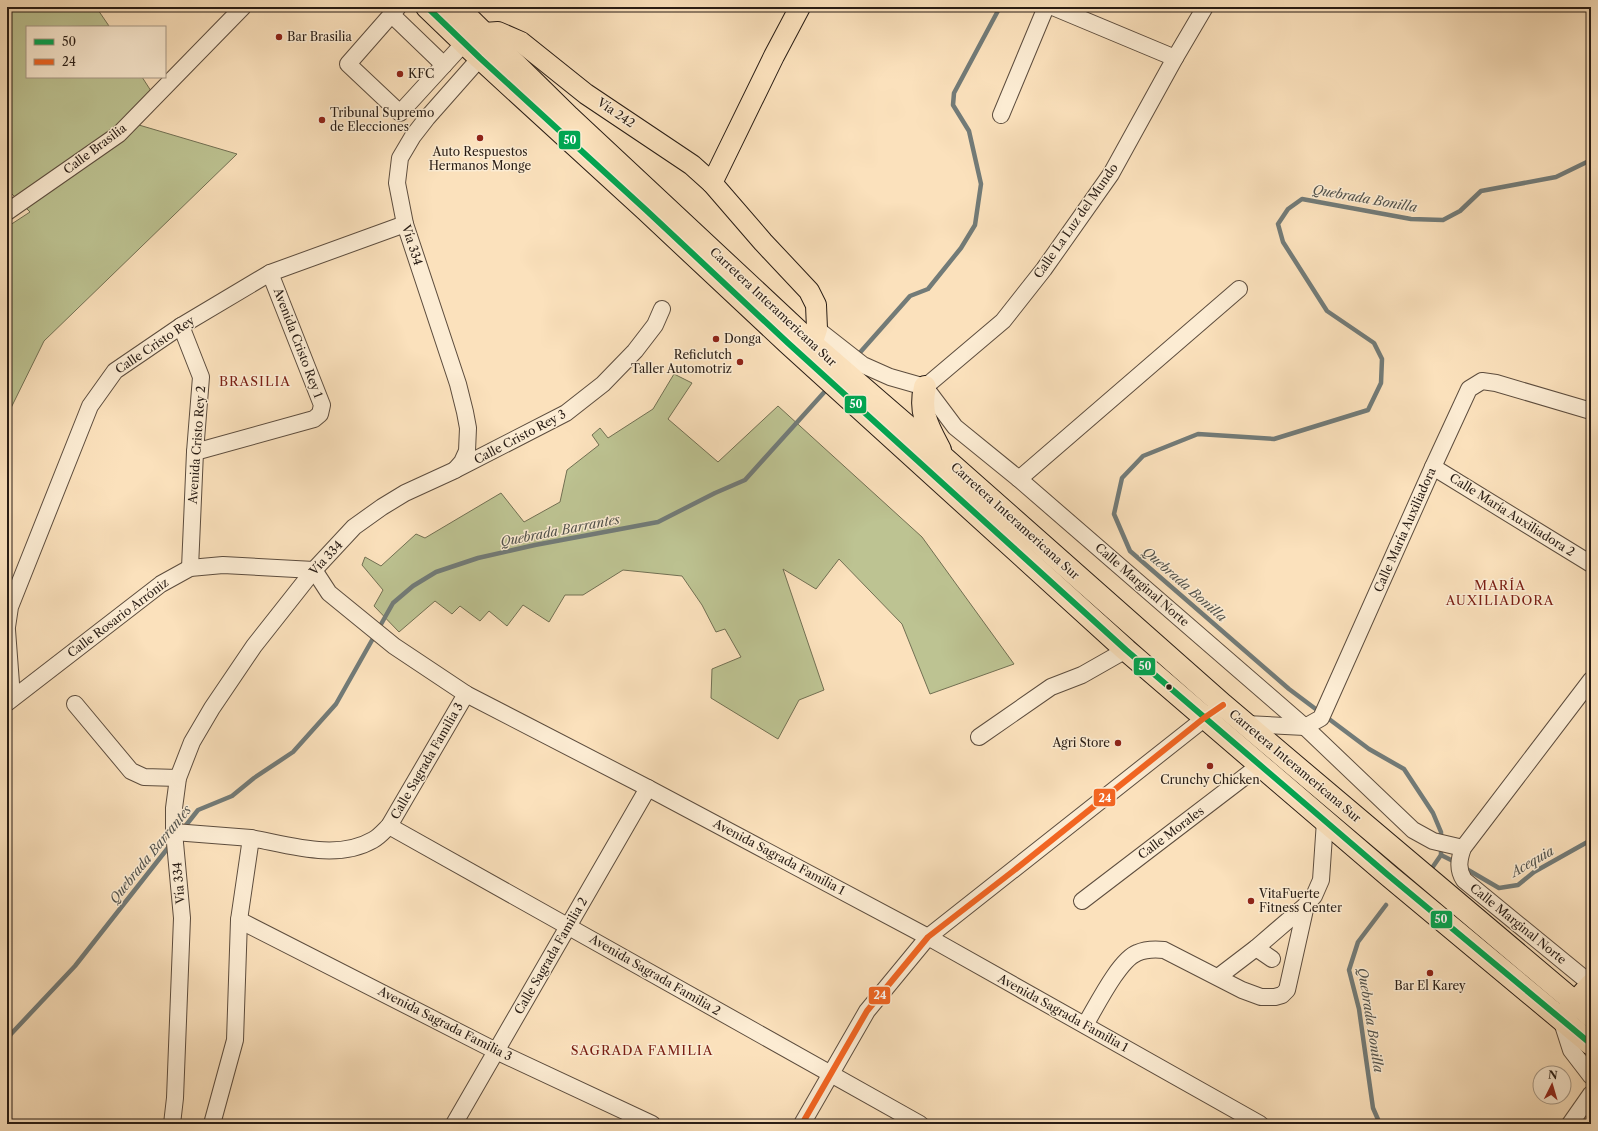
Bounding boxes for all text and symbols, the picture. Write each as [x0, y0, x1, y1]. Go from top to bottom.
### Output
legend [26, 26, 166, 78]
place label: Bar Brasilia [287, 29, 352, 44]
marker: Bar Brasilia [274, 32, 284, 42]
text: 50 [62, 34, 76, 49]
text: 24 [62, 54, 76, 69]
place label: KFC [408, 66, 434, 81]
marker: KFC [395, 69, 405, 79]
street label: Vía 242 [594, 94, 638, 131]
place label: Tribunal Supremo de Elecciones [330, 105, 434, 134]
marker: Tribunal Supremo de Elecciones [317, 115, 327, 125]
street label: Calle Brasilia [60, 120, 130, 177]
line badge: 50 [558, 130, 581, 150]
marker: Auto Respuestos Hermanos Monge [475, 133, 485, 143]
text: 50 [563, 133, 577, 147]
place label: Auto Respuestos Hermanos Monge [429, 144, 531, 173]
street label: Calle La Luz del Mundo [1030, 160, 1121, 281]
water label: Quebrada Bonilla [1311, 181, 1419, 215]
street label: Vía 334 [399, 222, 426, 267]
street label: Carretera Interamericana Sur [707, 244, 840, 369]
street label: Avenida Cristo Rey 1 [270, 285, 326, 400]
street label: Calle Cristo Rey [112, 312, 197, 377]
place label: Donga [724, 331, 762, 346]
marker: Donga [711, 334, 721, 344]
place label: Reficlutch Taller Automotriz [631, 347, 732, 376]
marker: Reficlutch Taller Automotriz [735, 357, 745, 367]
district label: BRASILIA [219, 373, 291, 389]
street label: Avenida Cristo Rey 2 [185, 385, 208, 506]
line badge: 50 [844, 395, 867, 414]
text: 50 [849, 397, 863, 411]
street label: Calle Cristo Rey 3 [471, 406, 568, 467]
street label: Carretera Interamericana Sur [948, 459, 1083, 582]
street label: Calle María Auxiliadora [1370, 465, 1439, 594]
street label: Calle María Auxiliadora 2 [1447, 470, 1578, 559]
water label: Quebrada Barrantes [499, 510, 621, 549]
street label: Vía 334 [305, 537, 345, 579]
street label: Calle Marginal Norte [1092, 540, 1193, 630]
water label: Quebrada Bonilla [1140, 543, 1230, 625]
street label: Calle Rosario Arróniz [64, 575, 171, 660]
district label: MARÍA AUXILIADORA [1445, 577, 1554, 608]
line badge: 50 [1133, 657, 1156, 676]
text: 50 [1138, 659, 1152, 673]
unlabelled marker [1164, 682, 1174, 692]
street label: Calle Sagrada Familia 3 [387, 700, 466, 822]
street label: Carretera Interamericana Sur [1226, 706, 1364, 825]
place label: Agri Store [1052, 735, 1110, 750]
marker: Agri Store [1113, 738, 1123, 748]
marker: Crunchy Chicken [1205, 761, 1215, 771]
place label: Crunchy Chicken [1160, 772, 1260, 787]
line badge: 24 [1093, 788, 1116, 807]
text: 24 [1098, 791, 1112, 805]
water label: Quebrada Barrantes [106, 802, 195, 906]
street label: Calle Morales [1135, 803, 1207, 862]
street label: Avenida Sagrada Familia 1 [710, 815, 848, 898]
water label: Acequia [1506, 842, 1557, 881]
street label: Vía 334 [169, 862, 188, 905]
street label: Calle Marginal Norte [1467, 880, 1570, 967]
place label: VitaFuerte Fitness Center [1258, 886, 1342, 915]
street label: Calle Sagrada Familia 2 [511, 895, 590, 1017]
marker: VitaFuerte Fitness Center [1246, 896, 1256, 906]
line badge: 50 [1430, 910, 1453, 929]
text: 50 [1434, 912, 1448, 926]
street label: Avenida Sagrada Familia 2 [586, 930, 723, 1018]
water label: Quebrada Bonilla [1355, 966, 1387, 1074]
marker: Bar El Karey [1425, 968, 1435, 978]
street label: Avenida Sagrada Familia 1 [995, 970, 1131, 1055]
place label: Bar El Karey [1394, 978, 1466, 993]
street label: Avenida Sagrada Familia 3 [375, 983, 515, 1064]
line badge: 24 [868, 986, 891, 1005]
text: 24 [873, 988, 887, 1002]
district label: SAGRADA FAMILIA [571, 1042, 713, 1058]
north arrow [1532, 1065, 1572, 1105]
text: N [1547, 1068, 1559, 1082]

